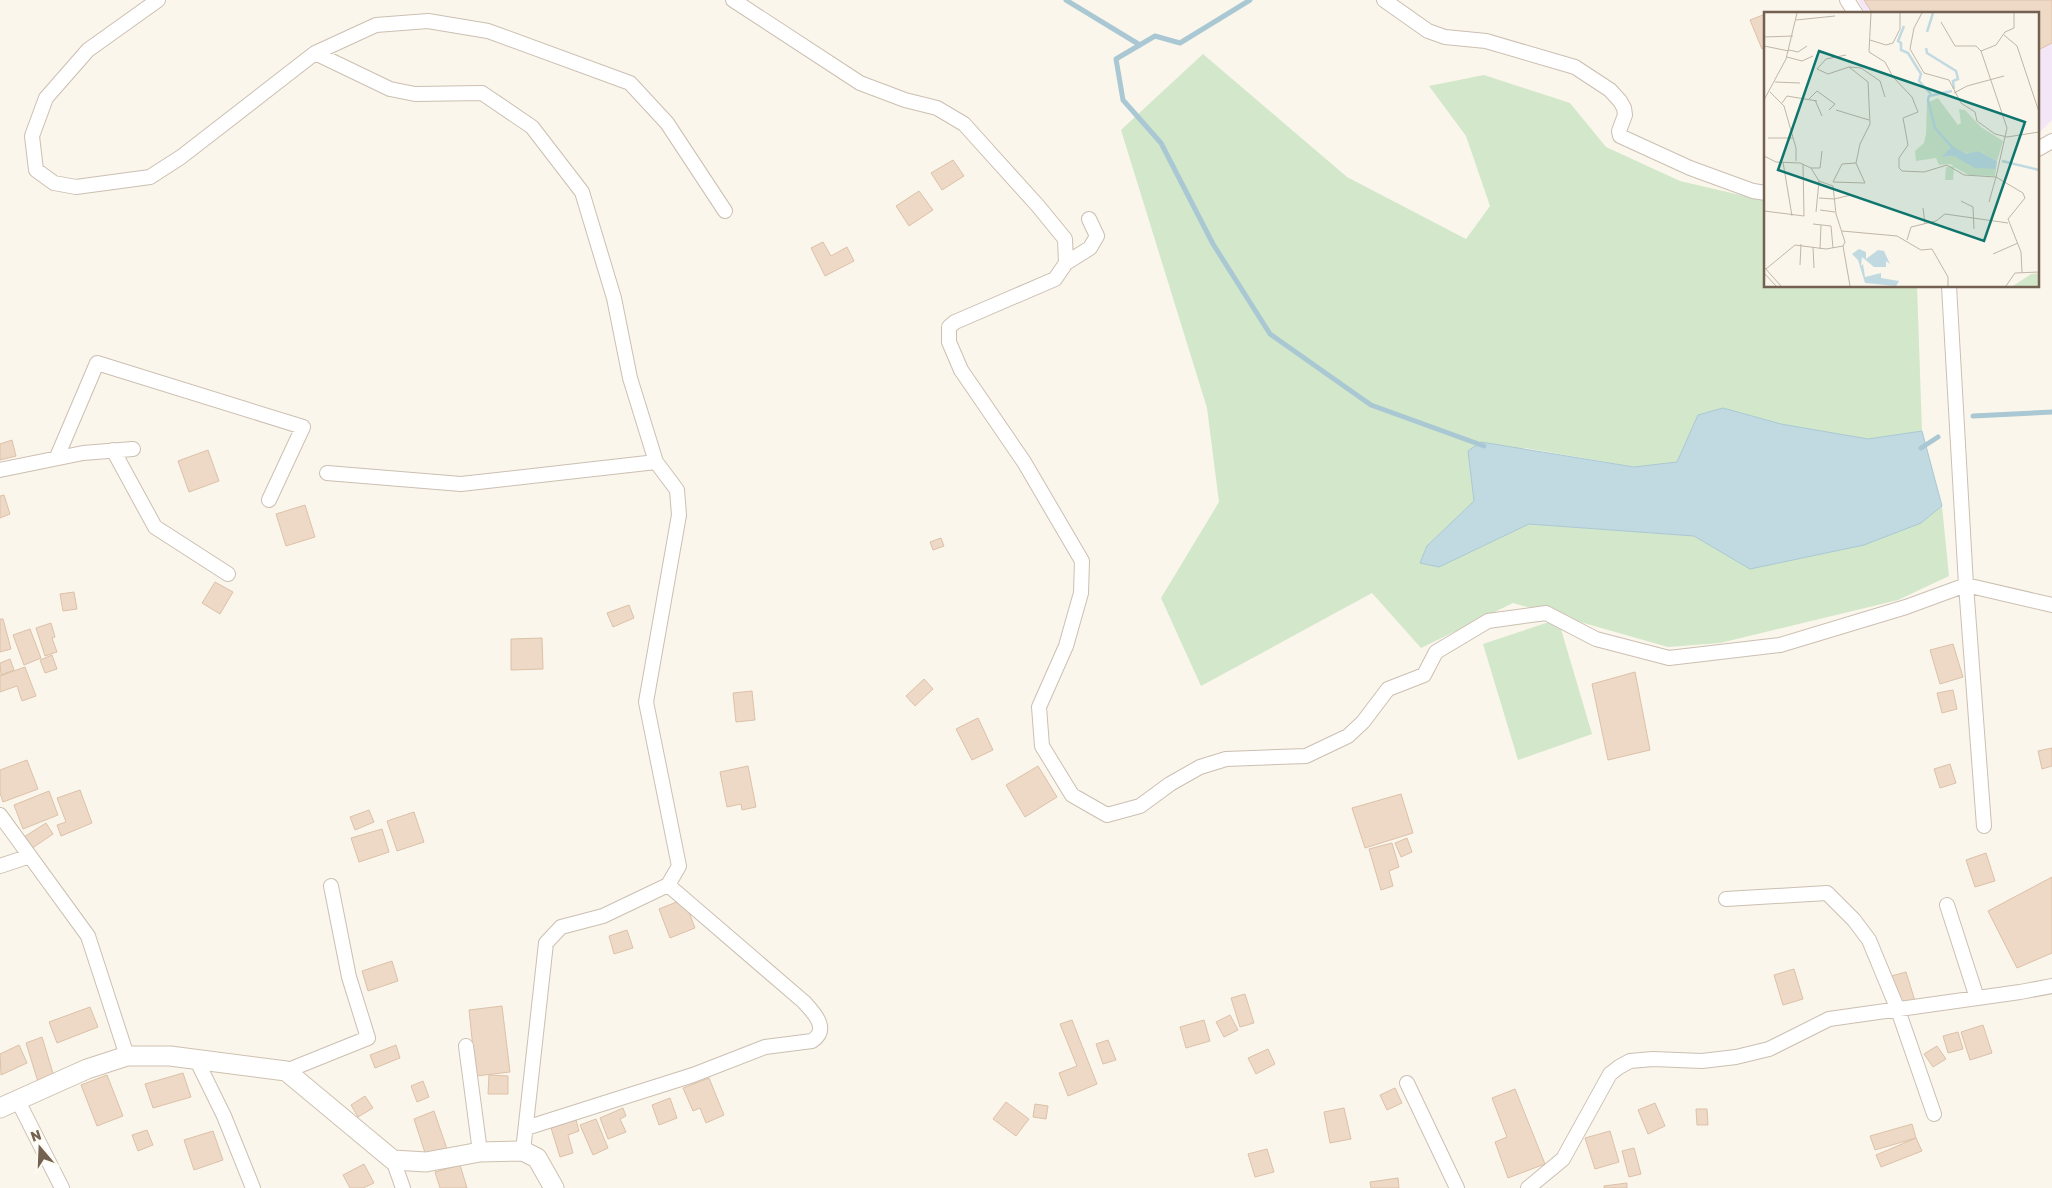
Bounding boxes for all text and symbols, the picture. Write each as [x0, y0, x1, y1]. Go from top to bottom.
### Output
inset map [1764, 12, 2040, 288]
north arrow [15, 1123, 65, 1173]
text: N [28, 1127, 43, 1146]

